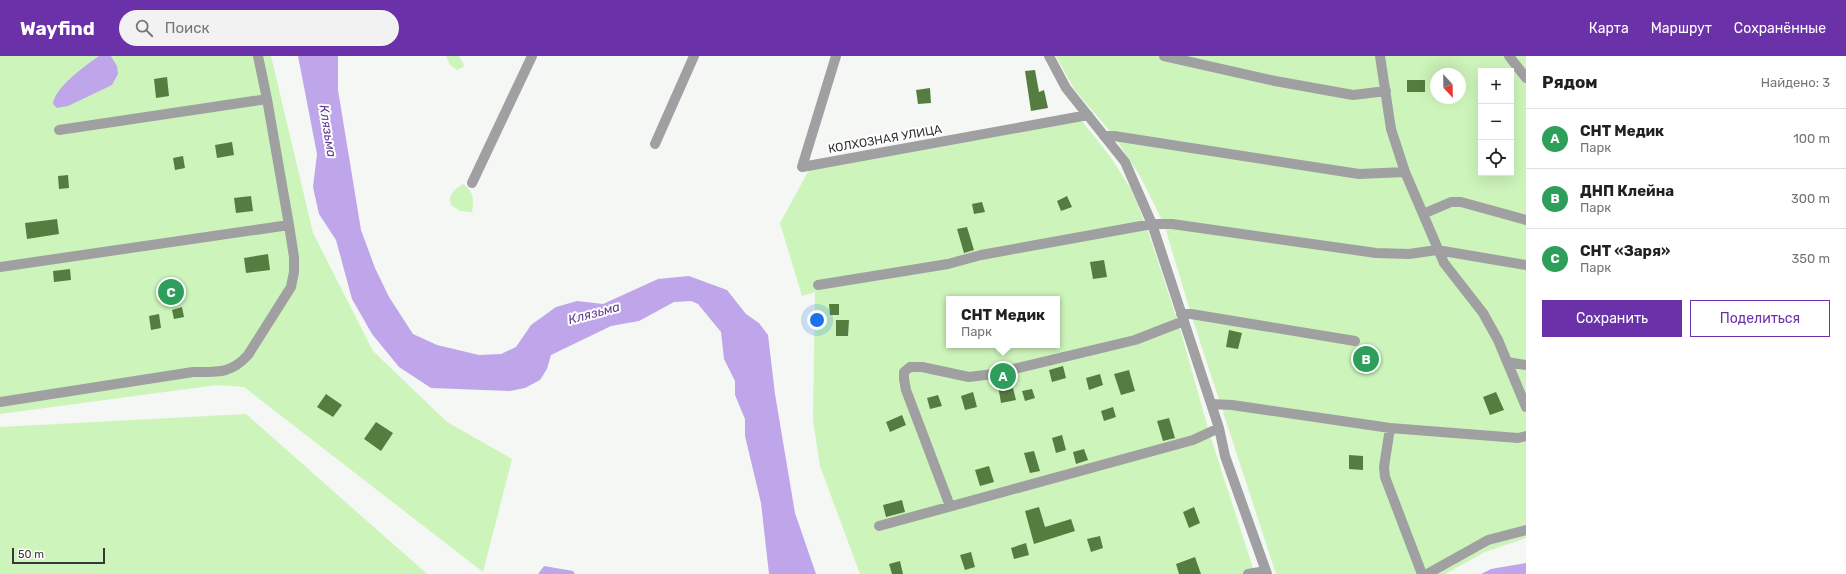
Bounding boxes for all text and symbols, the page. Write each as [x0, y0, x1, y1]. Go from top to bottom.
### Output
search box [119, 10, 399, 46]
text: Wayfind [20, 17, 95, 40]
icon: search [133, 17, 155, 39]
text: Поиск [165, 19, 209, 37]
text: Карта [1589, 20, 1629, 37]
text: Маршрут [1651, 20, 1712, 37]
text: Сохранённые [1734, 20, 1826, 37]
north arrow [1430, 68, 1466, 104]
map controls [1478, 68, 1514, 176]
button: + [1478, 68, 1514, 104]
text: Рядом [1542, 72, 1598, 92]
text: Найдено: 3 [1761, 75, 1830, 90]
water label: Клязьма [316, 104, 340, 159]
button: − [1478, 104, 1514, 140]
street label: КОЛХОЗНАЯ УЛИЦА [827, 122, 943, 156]
text: СНТ Медик [1580, 122, 1664, 140]
text: A [1550, 131, 1560, 146]
text: 100 m [1793, 131, 1830, 146]
button: locate [1478, 140, 1514, 176]
text: Парк [1580, 140, 1611, 155]
text: ДНП Клейна [1580, 182, 1674, 200]
text: B [1550, 191, 1560, 206]
text: 300 m [1791, 191, 1830, 206]
text: Парк [1580, 200, 1611, 215]
text: СНТ «Заря» [1580, 242, 1670, 260]
text: C [1550, 251, 1560, 266]
text: 350 m [1791, 251, 1830, 266]
text: Парк [1580, 260, 1611, 275]
pin: C [158, 277, 184, 307]
popup [946, 296, 1060, 348]
water label: Клязьма [566, 299, 622, 327]
button: Сохранить [1542, 300, 1682, 337]
button: Поделиться [1690, 300, 1830, 337]
text: СНТ Медик [961, 306, 1045, 324]
your location [807, 310, 827, 330]
text: Парк [961, 324, 992, 339]
pin: B [1353, 344, 1379, 374]
pin: A [990, 361, 1016, 391]
scale bar [12, 546, 105, 565]
text: 50 m [18, 548, 44, 561]

